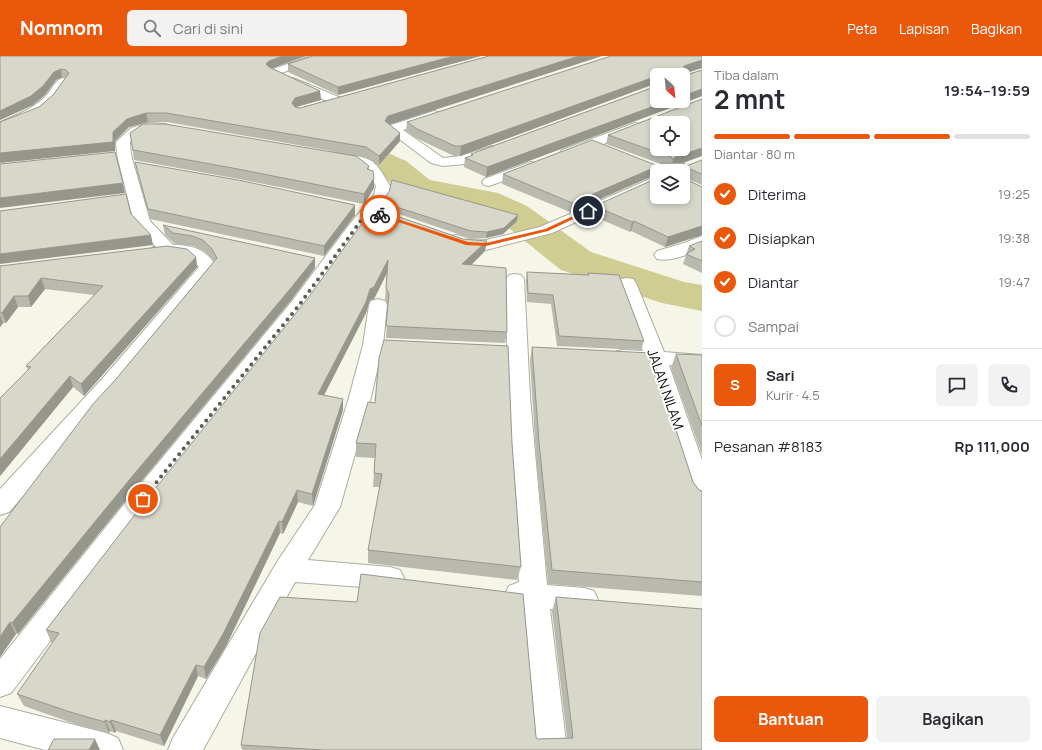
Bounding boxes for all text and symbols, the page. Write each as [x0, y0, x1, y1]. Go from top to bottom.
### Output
search box [127, 10, 407, 46]
text: Nomnom [20, 15, 103, 41]
icon: search [141, 17, 163, 39]
text: Cari di sini [173, 18, 243, 39]
text: Peta [847, 19, 877, 38]
text: Lapisan [899, 19, 949, 38]
text: Bagikan [971, 19, 1022, 38]
text: Tiba dalam [714, 66, 779, 84]
north arrow [650, 68, 690, 108]
map controls [650, 68, 690, 204]
text: 19:54–19:59 [944, 80, 1030, 101]
text: 2 mnt [714, 81, 786, 117]
button: locate [650, 116, 690, 156]
text: Diantar · 80 m [714, 145, 795, 163]
button: layers [650, 164, 690, 204]
icon: check [714, 183, 736, 205]
text: Diterima [748, 184, 806, 205]
text: 19:25 [998, 185, 1030, 203]
pin [571, 194, 605, 228]
courier [360, 195, 400, 235]
icon: home [577, 200, 599, 222]
icon: bike [369, 204, 391, 226]
icon: check [714, 227, 736, 249]
text: Disiapkan [748, 228, 815, 249]
text: 19:38 [998, 229, 1030, 247]
icon: check [714, 271, 736, 293]
text: Diantar [748, 272, 799, 293]
text: 19:47 [999, 273, 1030, 291]
text: Sampai [748, 316, 799, 337]
street label: JALAN NILAM [643, 346, 689, 432]
button: chat [936, 364, 978, 406]
button: phone [988, 364, 1030, 406]
text: Sari [766, 365, 795, 386]
text: S [730, 374, 740, 395]
text: Kurir · 4.5 [766, 386, 820, 404]
text: Pesanan #8183 [714, 436, 823, 457]
text: Rp 111,000 [955, 436, 1030, 457]
pin [126, 482, 160, 516]
icon: bag [132, 488, 154, 510]
button: Bantuan [714, 696, 868, 742]
button: Bagikan [876, 696, 1030, 742]

